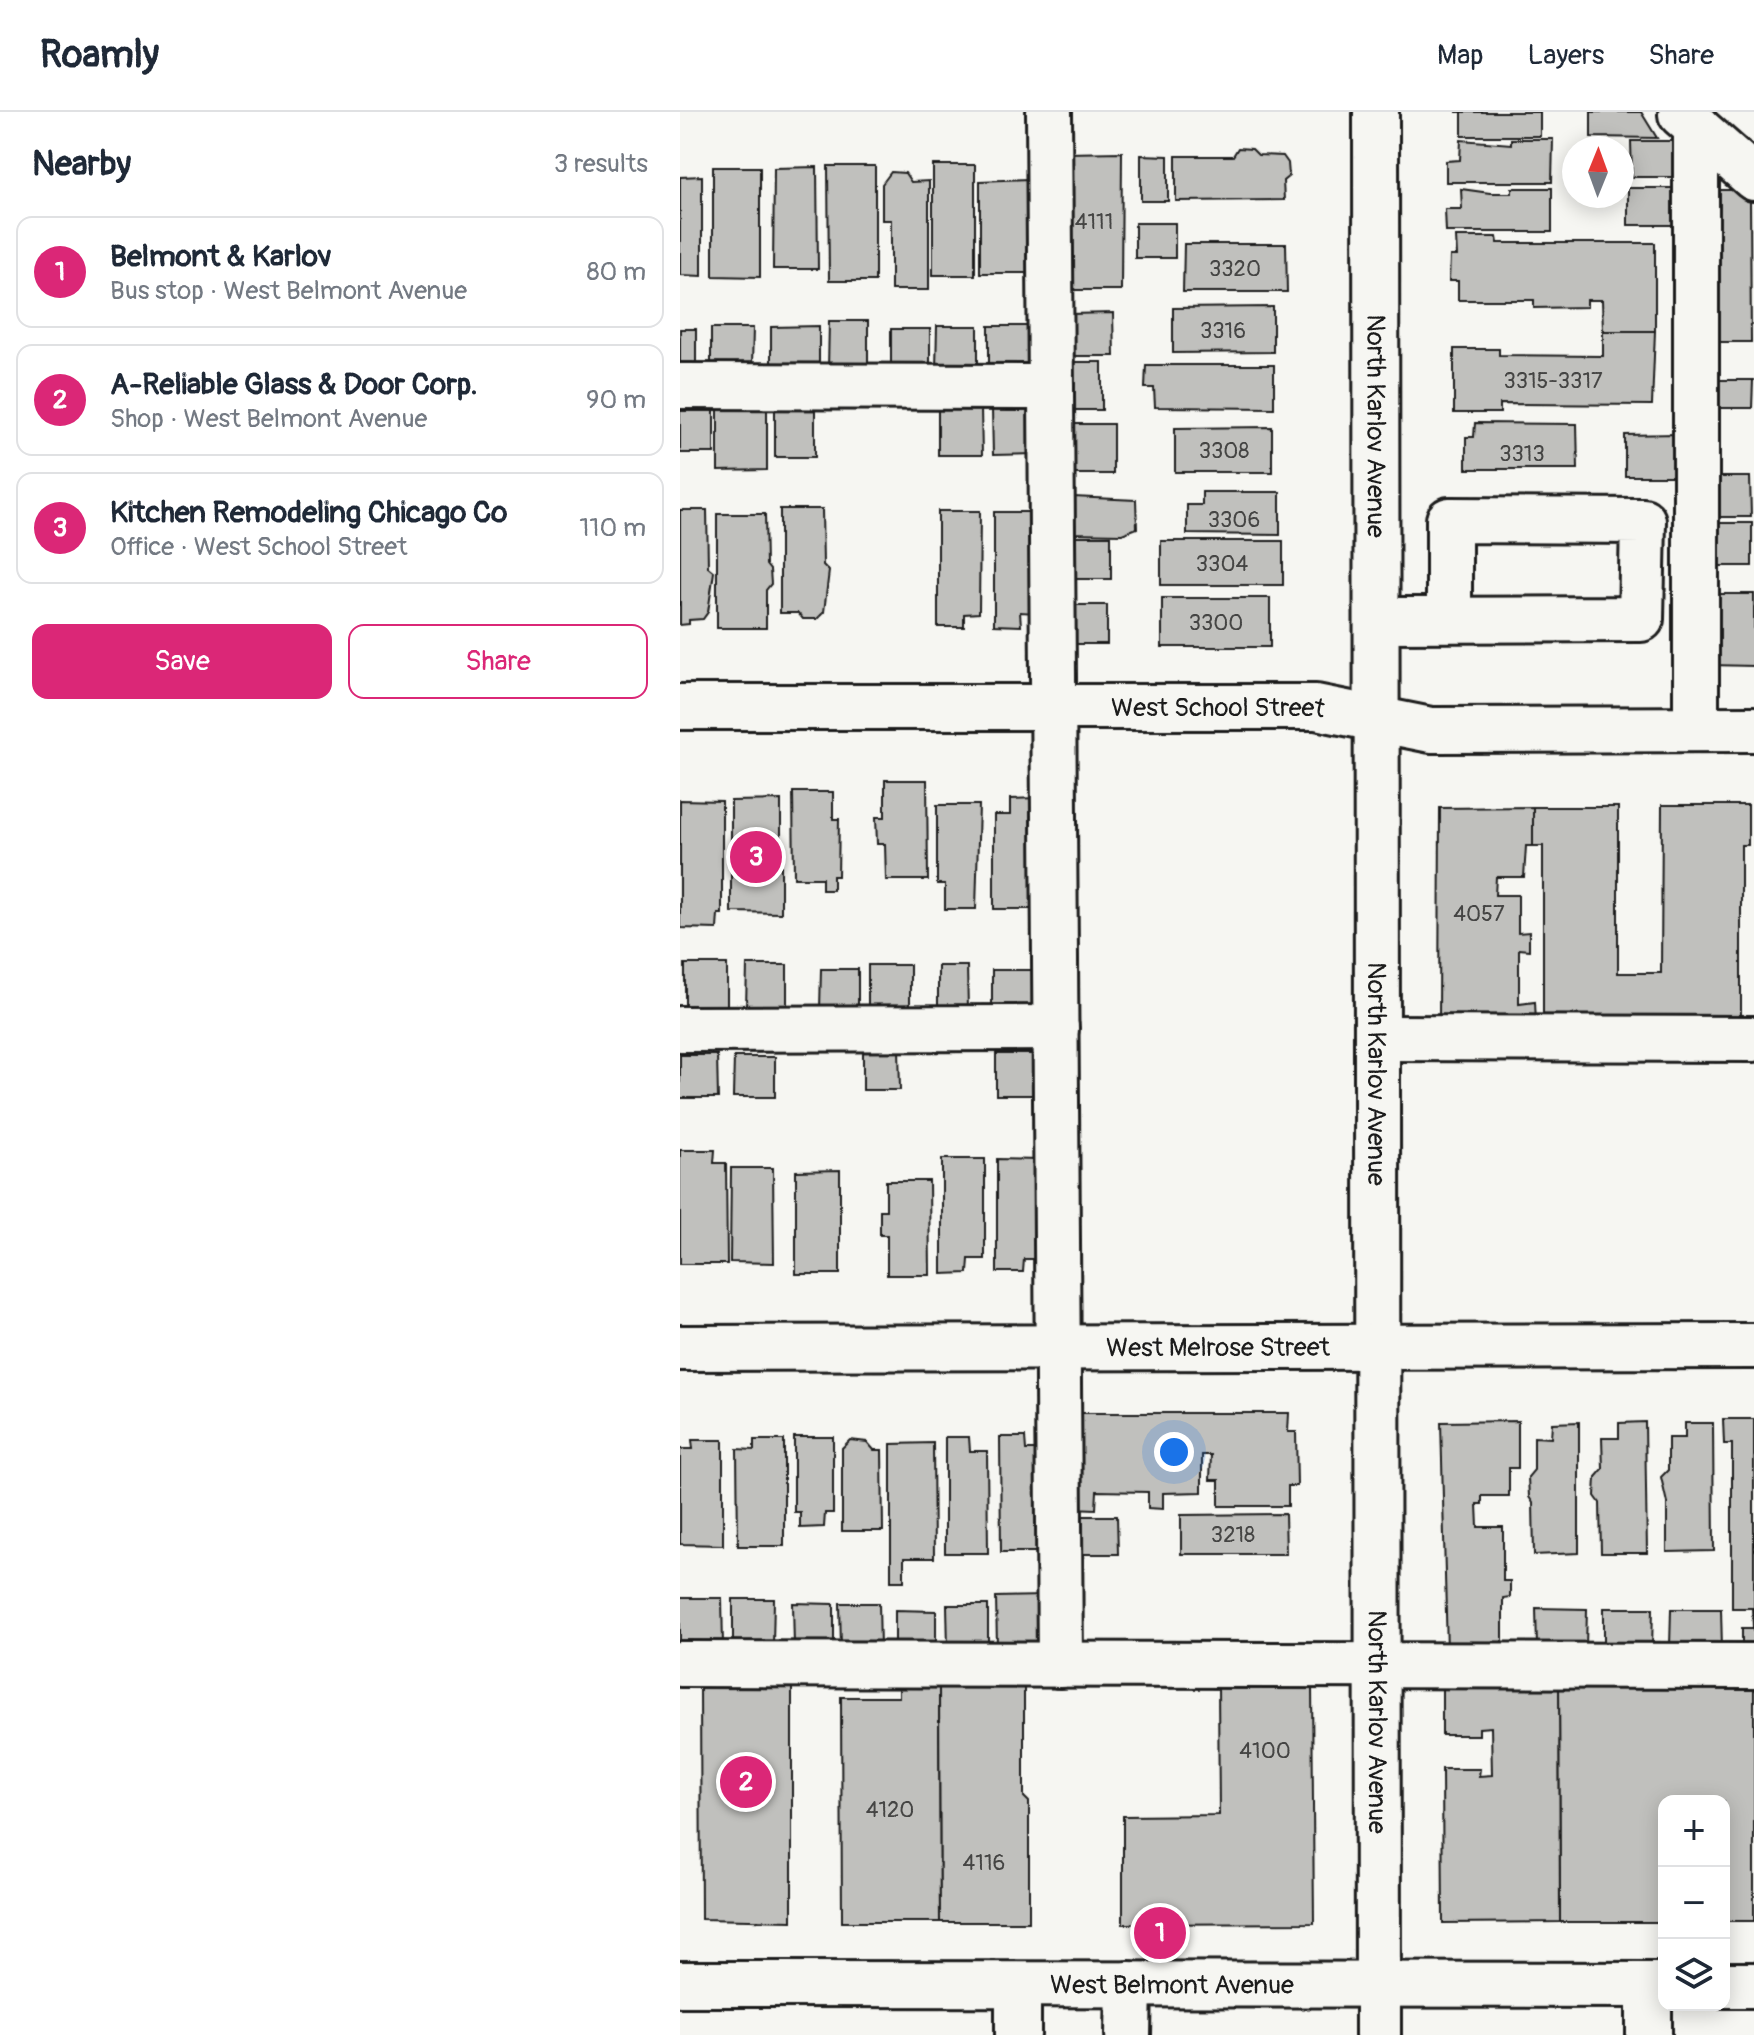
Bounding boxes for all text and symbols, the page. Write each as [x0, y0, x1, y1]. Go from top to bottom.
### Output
text: Roamly [40, 31, 159, 79]
text: Map [1437, 38, 1483, 73]
text: Layers [1527, 38, 1604, 73]
text: Share [1648, 38, 1714, 73]
north arrow [1562, 136, 1634, 208]
text: Nearby [32, 143, 131, 186]
text: 3 results [554, 148, 648, 180]
house number: 4111 [1075, 208, 1113, 236]
text: Belmont & Karlov [110, 238, 331, 275]
house number: 3320 [1209, 255, 1261, 283]
text: 1 [55, 256, 65, 288]
text: 80 m [586, 256, 646, 288]
text: Bus stop · West Belmont Avenue [110, 275, 467, 307]
street label: North Karlov Avenue [1359, 314, 1391, 538]
house number: 3316 [1200, 317, 1246, 345]
text: A-Reliable Glass & Door Corp. [110, 366, 478, 403]
house number: 3315-3317 [1503, 367, 1603, 395]
text: 2 [53, 384, 67, 416]
text: 90 m [586, 384, 646, 416]
text: Shop · West Belmont Avenue [110, 403, 427, 435]
house number: 3308 [1199, 437, 1249, 465]
house number: 3313 [1499, 440, 1545, 468]
text: Kitchen Remodeling Chicago Co [110, 494, 507, 531]
house number: 3306 [1208, 506, 1260, 534]
text: 3 [53, 512, 67, 544]
text: 110 m [579, 512, 646, 544]
text: Office · West School Street [110, 531, 407, 563]
house number: 3304 [1196, 550, 1248, 578]
house number: 3300 [1189, 609, 1243, 637]
button: Save [32, 624, 332, 699]
button: Share [348, 624, 648, 699]
street label: West School Street [1111, 692, 1328, 726]
pin: 3 [730, 827, 782, 887]
house number: 4057 [1453, 900, 1505, 928]
street label: North Karlov Avenue [1360, 962, 1392, 1186]
street label: West Melrose Street [1106, 1332, 1331, 1364]
your location [1154, 1432, 1194, 1472]
house number: 3218 [1211, 1521, 1255, 1549]
street label: North Karlov Avenue [1361, 1610, 1393, 1834]
house number: 4100 [1239, 1737, 1291, 1765]
pin: 2 [720, 1752, 772, 1812]
map controls [1658, 1795, 1730, 2011]
button: + [1658, 1795, 1730, 1867]
house number: 4120 [866, 1796, 914, 1824]
house number: 4116 [963, 1849, 1005, 1877]
button: − [1658, 1867, 1730, 1939]
pin: 1 [1134, 1903, 1186, 1963]
button: layers [1658, 1939, 1730, 2011]
street label: West Belmont Avenue [1050, 1969, 1294, 2002]

